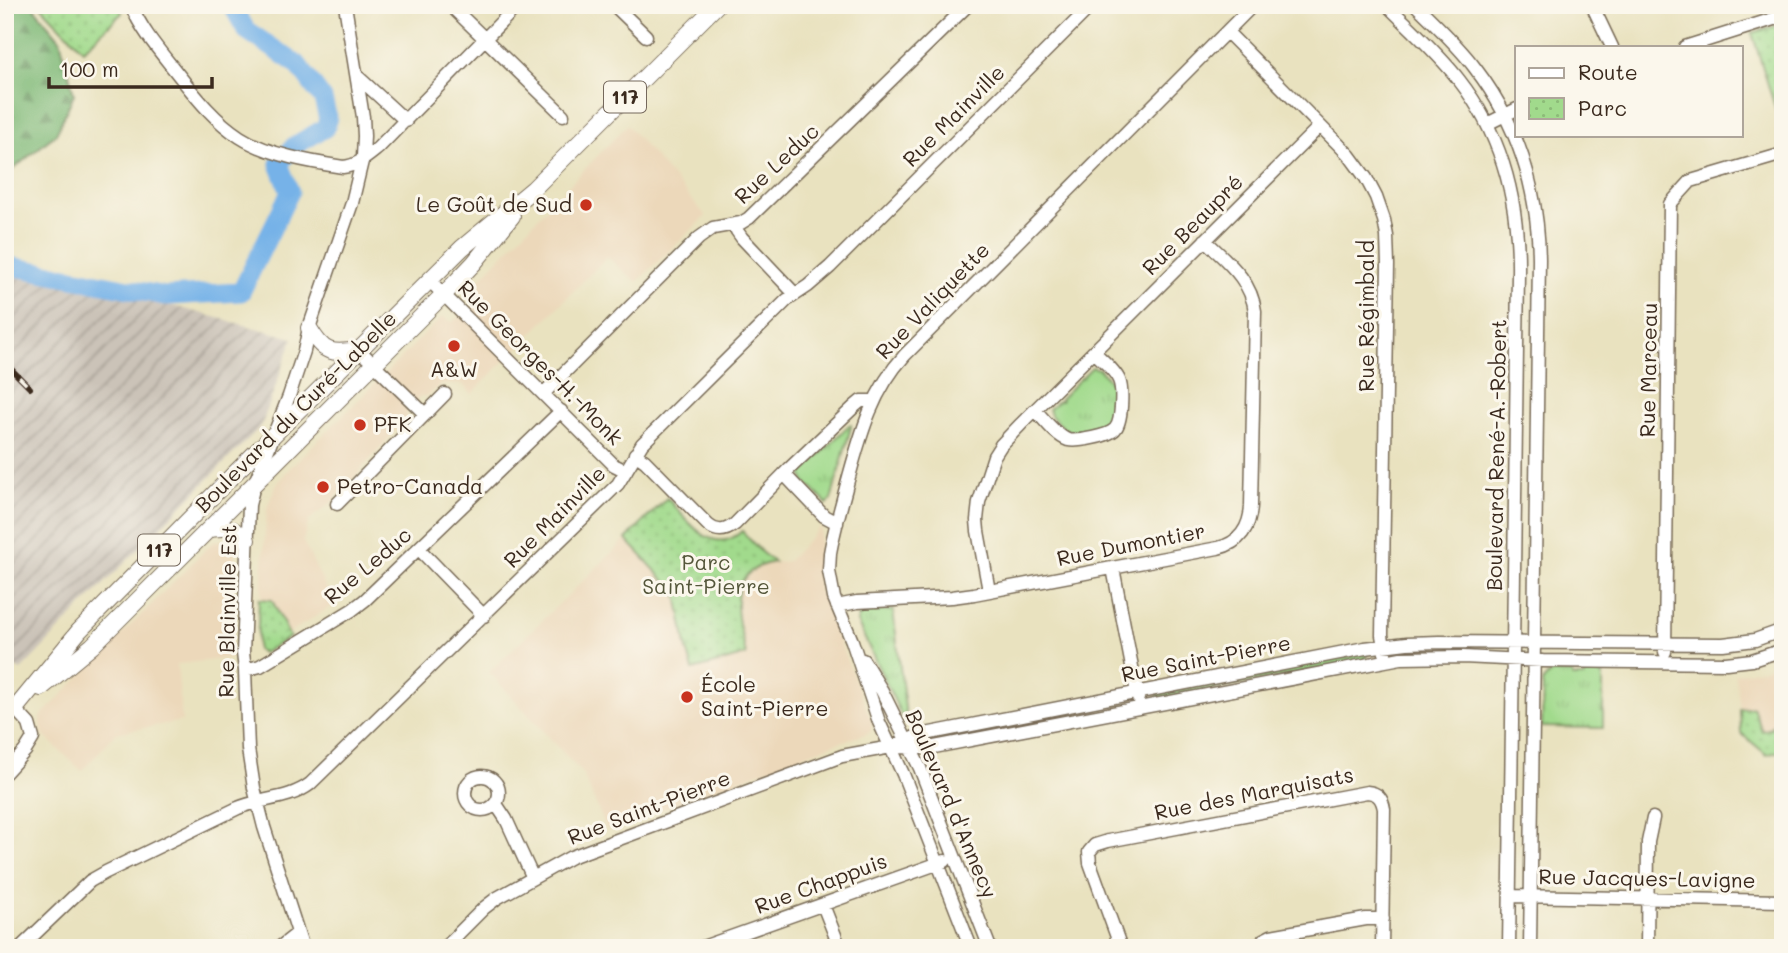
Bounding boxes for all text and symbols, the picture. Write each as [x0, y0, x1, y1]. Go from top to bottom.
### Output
scale bar [49, 46, 212, 90]
legend [1515, 46, 1742, 136]
text: 100 m [60, 55, 119, 82]
street label: Rue Mainville [896, 58, 1010, 172]
text: Route [1578, 58, 1638, 85]
road number: 117 [604, 82, 646, 113]
text: Parc [1578, 94, 1627, 121]
street label: Rue Leduc [728, 117, 824, 209]
street label: Rue Beaupré [1136, 168, 1248, 280]
place label: Le Goût de Sud [416, 190, 572, 217]
marker: Le Goût de Sud [578, 197, 594, 213]
street label: Rue Valiquette [869, 236, 995, 364]
street label: Rue Régimbald [1352, 240, 1379, 392]
street label: Rue Georges-H.-Monk [453, 274, 629, 450]
street label: Rue Marceau [1633, 302, 1662, 438]
street label: Boulevard du Curé-Labelle [188, 304, 402, 518]
street label: Boulevard René-A.-Robert [1480, 319, 1511, 591]
marker: A&W [446, 338, 462, 354]
place label: A&W [430, 355, 478, 382]
place label: PFK [374, 410, 412, 437]
marker: PFK [352, 417, 368, 433]
street label: Rue Mainville [497, 459, 611, 573]
place label: Petro-Canada [337, 472, 483, 499]
marker: Petro-Canada [315, 479, 331, 495]
street label: Rue Dumontier [1054, 516, 1207, 571]
street label: Rue Leduc [318, 520, 416, 609]
street label: Rue Blainville Est [211, 524, 242, 698]
road number: 117 [138, 534, 180, 566]
park label: Parc Saint-Pierre [642, 548, 770, 599]
street label: Rue Saint-Pierre [1119, 628, 1293, 687]
place label: École Saint-Pierre [701, 670, 828, 721]
marker: École Saint-Pierre [679, 689, 695, 705]
street label: Boulevard d'Annecy [900, 705, 1004, 902]
street label: Rue des Marquisats [1152, 760, 1356, 825]
street label: Rue Saint-Pierre [563, 763, 734, 850]
street label: Rue Chappuis [751, 846, 890, 919]
street label: Rue Jacques-Lavigne [1538, 862, 1756, 893]

